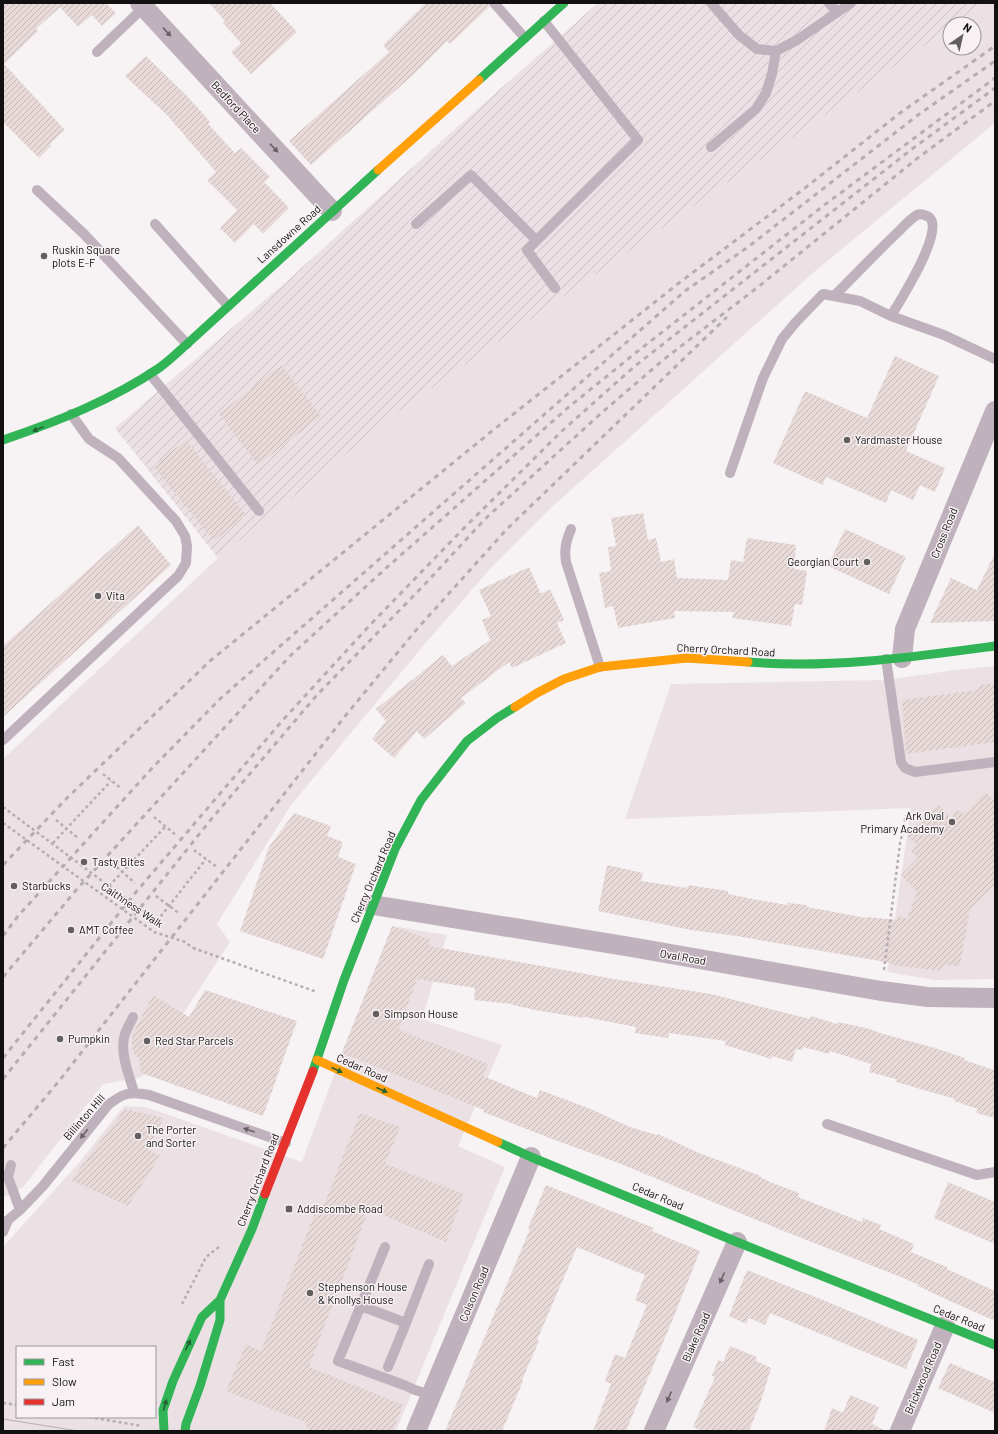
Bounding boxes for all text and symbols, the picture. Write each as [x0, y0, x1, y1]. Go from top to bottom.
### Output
north arrow [942, 16, 982, 56]
text: N [961, 20, 975, 35]
one-way arrow [162, 27, 171, 37]
street label: Bedford Place [209, 78, 264, 136]
one-way arrow [269, 143, 279, 153]
street label: Lansdowne Road [254, 202, 323, 266]
place label: Ruskin Square plots E-F [52, 243, 120, 269]
marker: Ruskin Square plots E-F [39, 251, 49, 261]
one-way arrow [31, 426, 43, 432]
place label: Yardmaster House [855, 433, 943, 446]
marker: Yardmaster House [842, 435, 852, 445]
street label: Cross Road [927, 506, 960, 560]
place label: Georgian Court [787, 555, 859, 568]
marker: Georgian Court [862, 557, 872, 567]
place label: Vita [106, 589, 125, 602]
marker: Vita [93, 591, 103, 601]
street label: Cherry Orchard Road [676, 640, 776, 659]
place label: Ark Oval Primary Academy [861, 809, 944, 835]
marker: Ark Oval Primary Academy [947, 817, 957, 827]
street label: Cherry Orchard Road [347, 829, 398, 925]
place label: Tasty Bites [92, 855, 145, 868]
marker: Tasty Bites [79, 857, 89, 867]
place label: Starbucks [22, 879, 70, 892]
street label: Caithness Walk [99, 879, 166, 930]
marker: Starbucks [9, 881, 19, 891]
place label: AMT Coffee [79, 923, 134, 936]
marker: AMT Coffee [66, 925, 76, 935]
street label: Oval Road [659, 946, 707, 967]
place label: Simpson House [384, 1007, 458, 1020]
marker: Simpson House [371, 1009, 381, 1019]
place label: Pumpkin [68, 1032, 110, 1045]
marker: Pumpkin [55, 1034, 65, 1044]
place label: Red Star Parcels [155, 1034, 233, 1047]
marker: Red Star Parcels [142, 1036, 152, 1046]
street label: Cedar Road [335, 1050, 390, 1085]
one-way arrow [331, 1067, 343, 1073]
one-way arrow [377, 1087, 388, 1093]
street label: Billinton Hill [60, 1091, 107, 1142]
place label: The Porter and Sorter [146, 1123, 196, 1149]
one-way arrow [243, 1126, 255, 1132]
one-way arrow [80, 1129, 89, 1140]
marker: The Porter and Sorter [133, 1131, 143, 1141]
street label: Cherry Orchard Road [234, 1132, 281, 1228]
street label: Cedar Road [630, 1179, 686, 1212]
place label: Addiscombe Road [297, 1202, 383, 1215]
marker: Addiscombe Road [284, 1204, 294, 1214]
street label: Colson Road [456, 1264, 491, 1323]
one-way arrow [718, 1272, 724, 1284]
place label: Stephenson House & Knollys House [318, 1280, 408, 1306]
marker: Stephenson House & Knollys House [305, 1288, 315, 1298]
street label: Cedar Road [931, 1301, 987, 1334]
street label: Blake Road [679, 1310, 712, 1364]
one-way arrow [185, 1339, 191, 1351]
street label: Brickwood Road [901, 1340, 944, 1416]
legend [16, 1346, 156, 1418]
text: Fast [52, 1354, 75, 1368]
text: Slow [52, 1374, 77, 1388]
one-way arrow [666, 1391, 672, 1402]
text: Jam [52, 1394, 75, 1408]
one-way arrow [162, 1399, 168, 1411]

